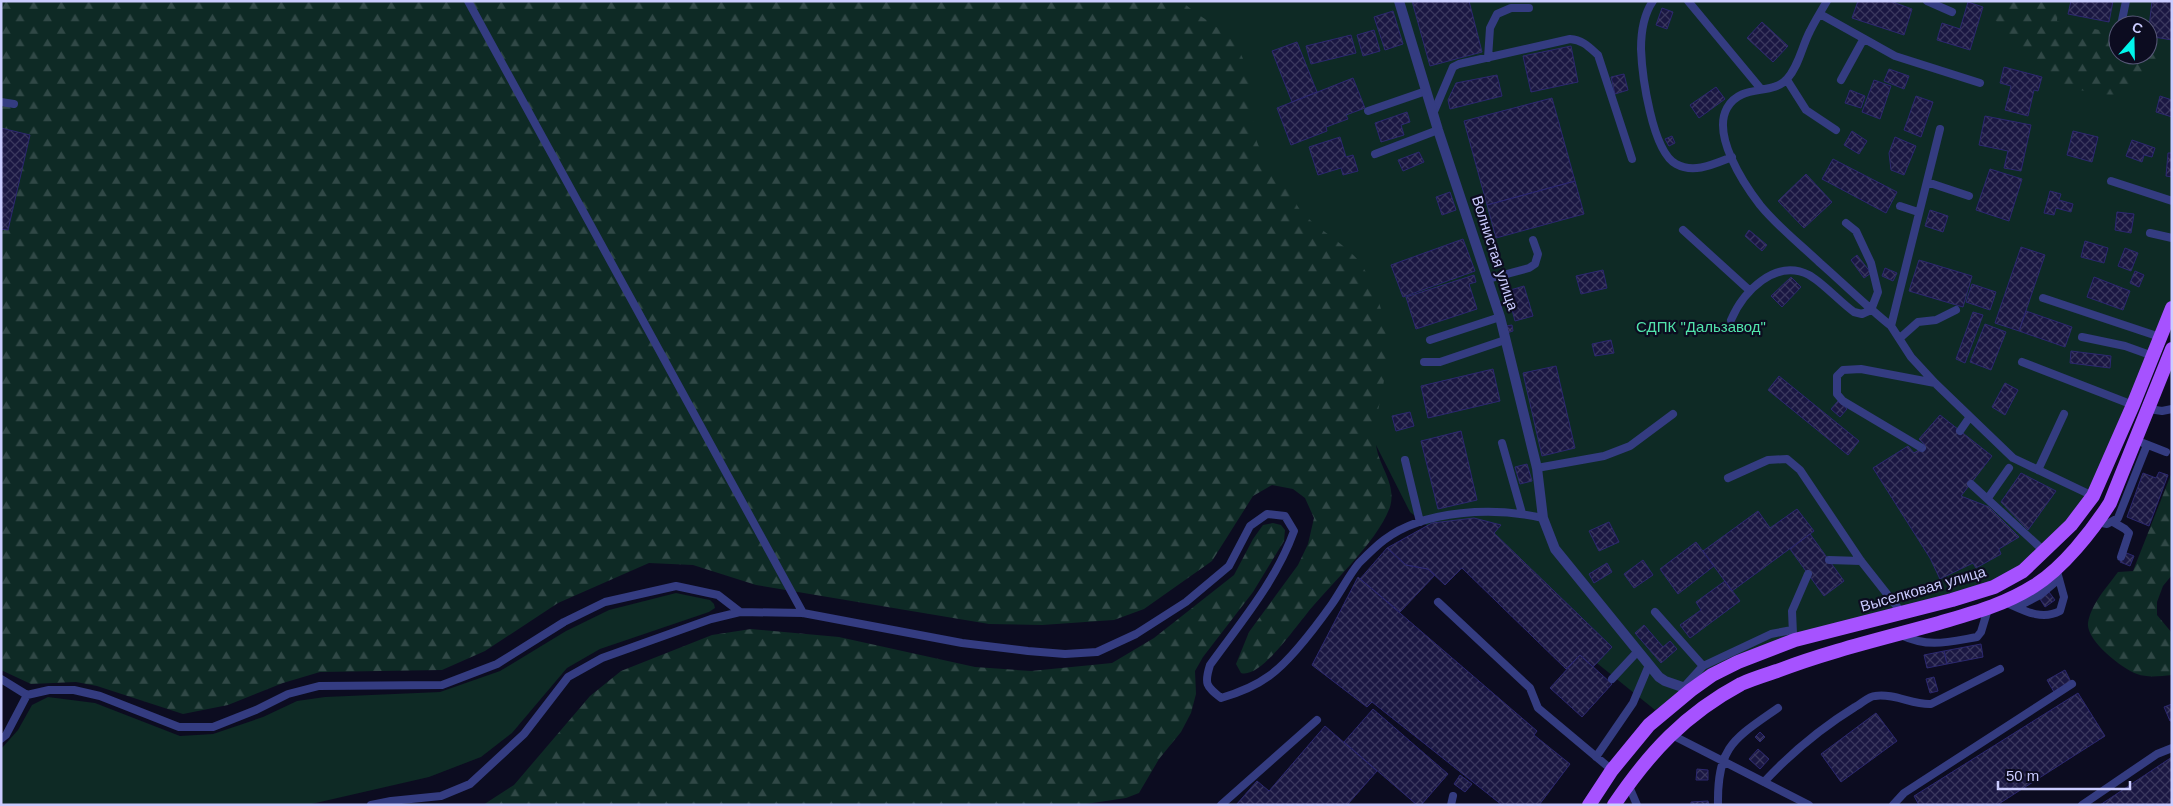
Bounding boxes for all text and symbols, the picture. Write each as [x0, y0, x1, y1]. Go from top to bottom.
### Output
north arrow [2108, 15, 2158, 65]
text: С [2130, 19, 2145, 37]
street label: Волнистая улица [1469, 193, 1522, 313]
park label: СДПК "Дальзавод" [1636, 318, 1766, 335]
street label: Выселковая улица [1858, 562, 1988, 615]
scale bar [1998, 758, 2130, 790]
text: 50 m [2006, 767, 2039, 784]

